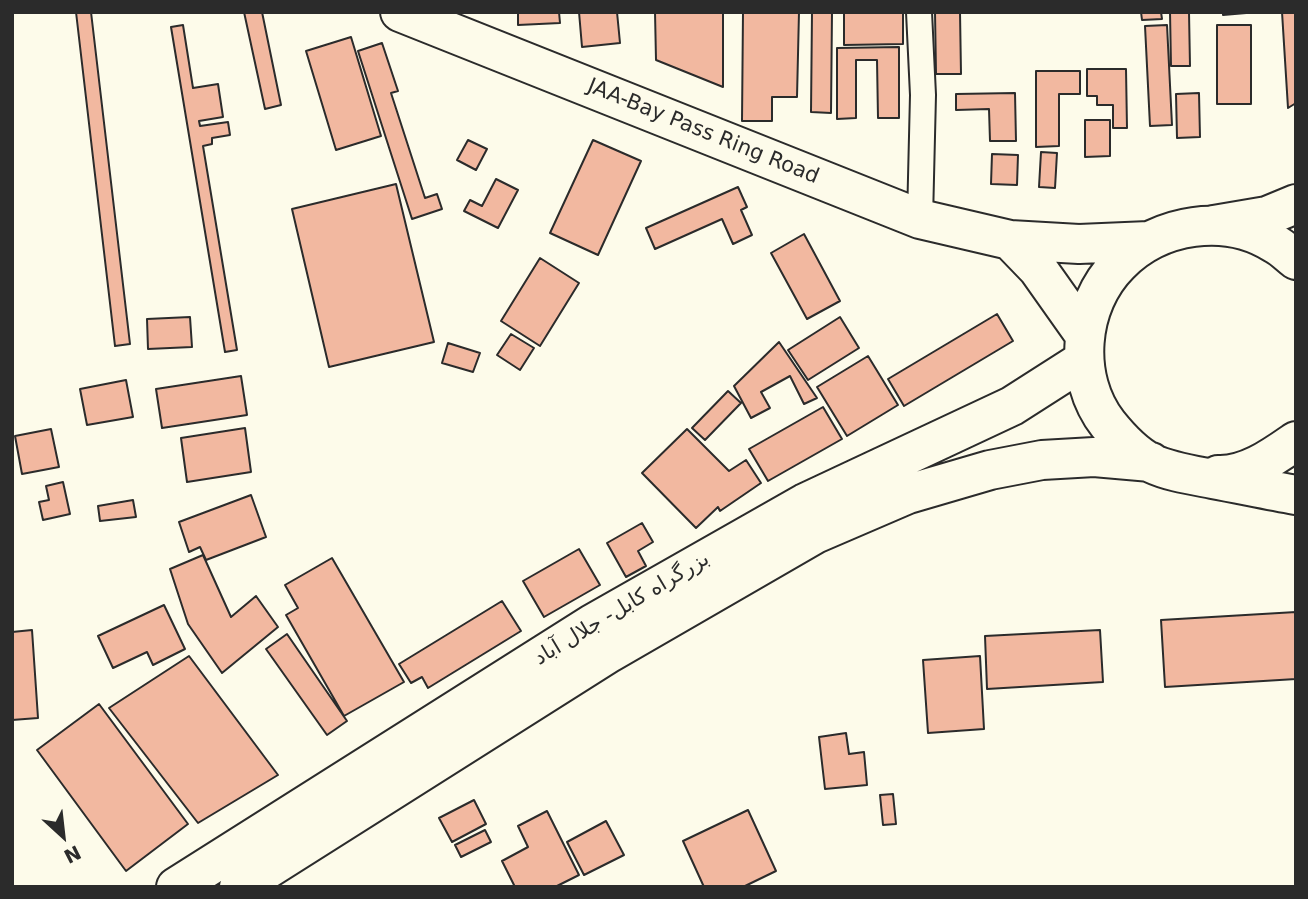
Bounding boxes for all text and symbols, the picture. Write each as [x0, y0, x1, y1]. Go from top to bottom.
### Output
street label: JAA-Bay Pass Ring Road [584, 74, 822, 190]
street label: بزرگراه کابل- جلال آباد [530, 547, 714, 671]
north arrow [28, 801, 98, 871]
text: N [60, 841, 85, 868]

